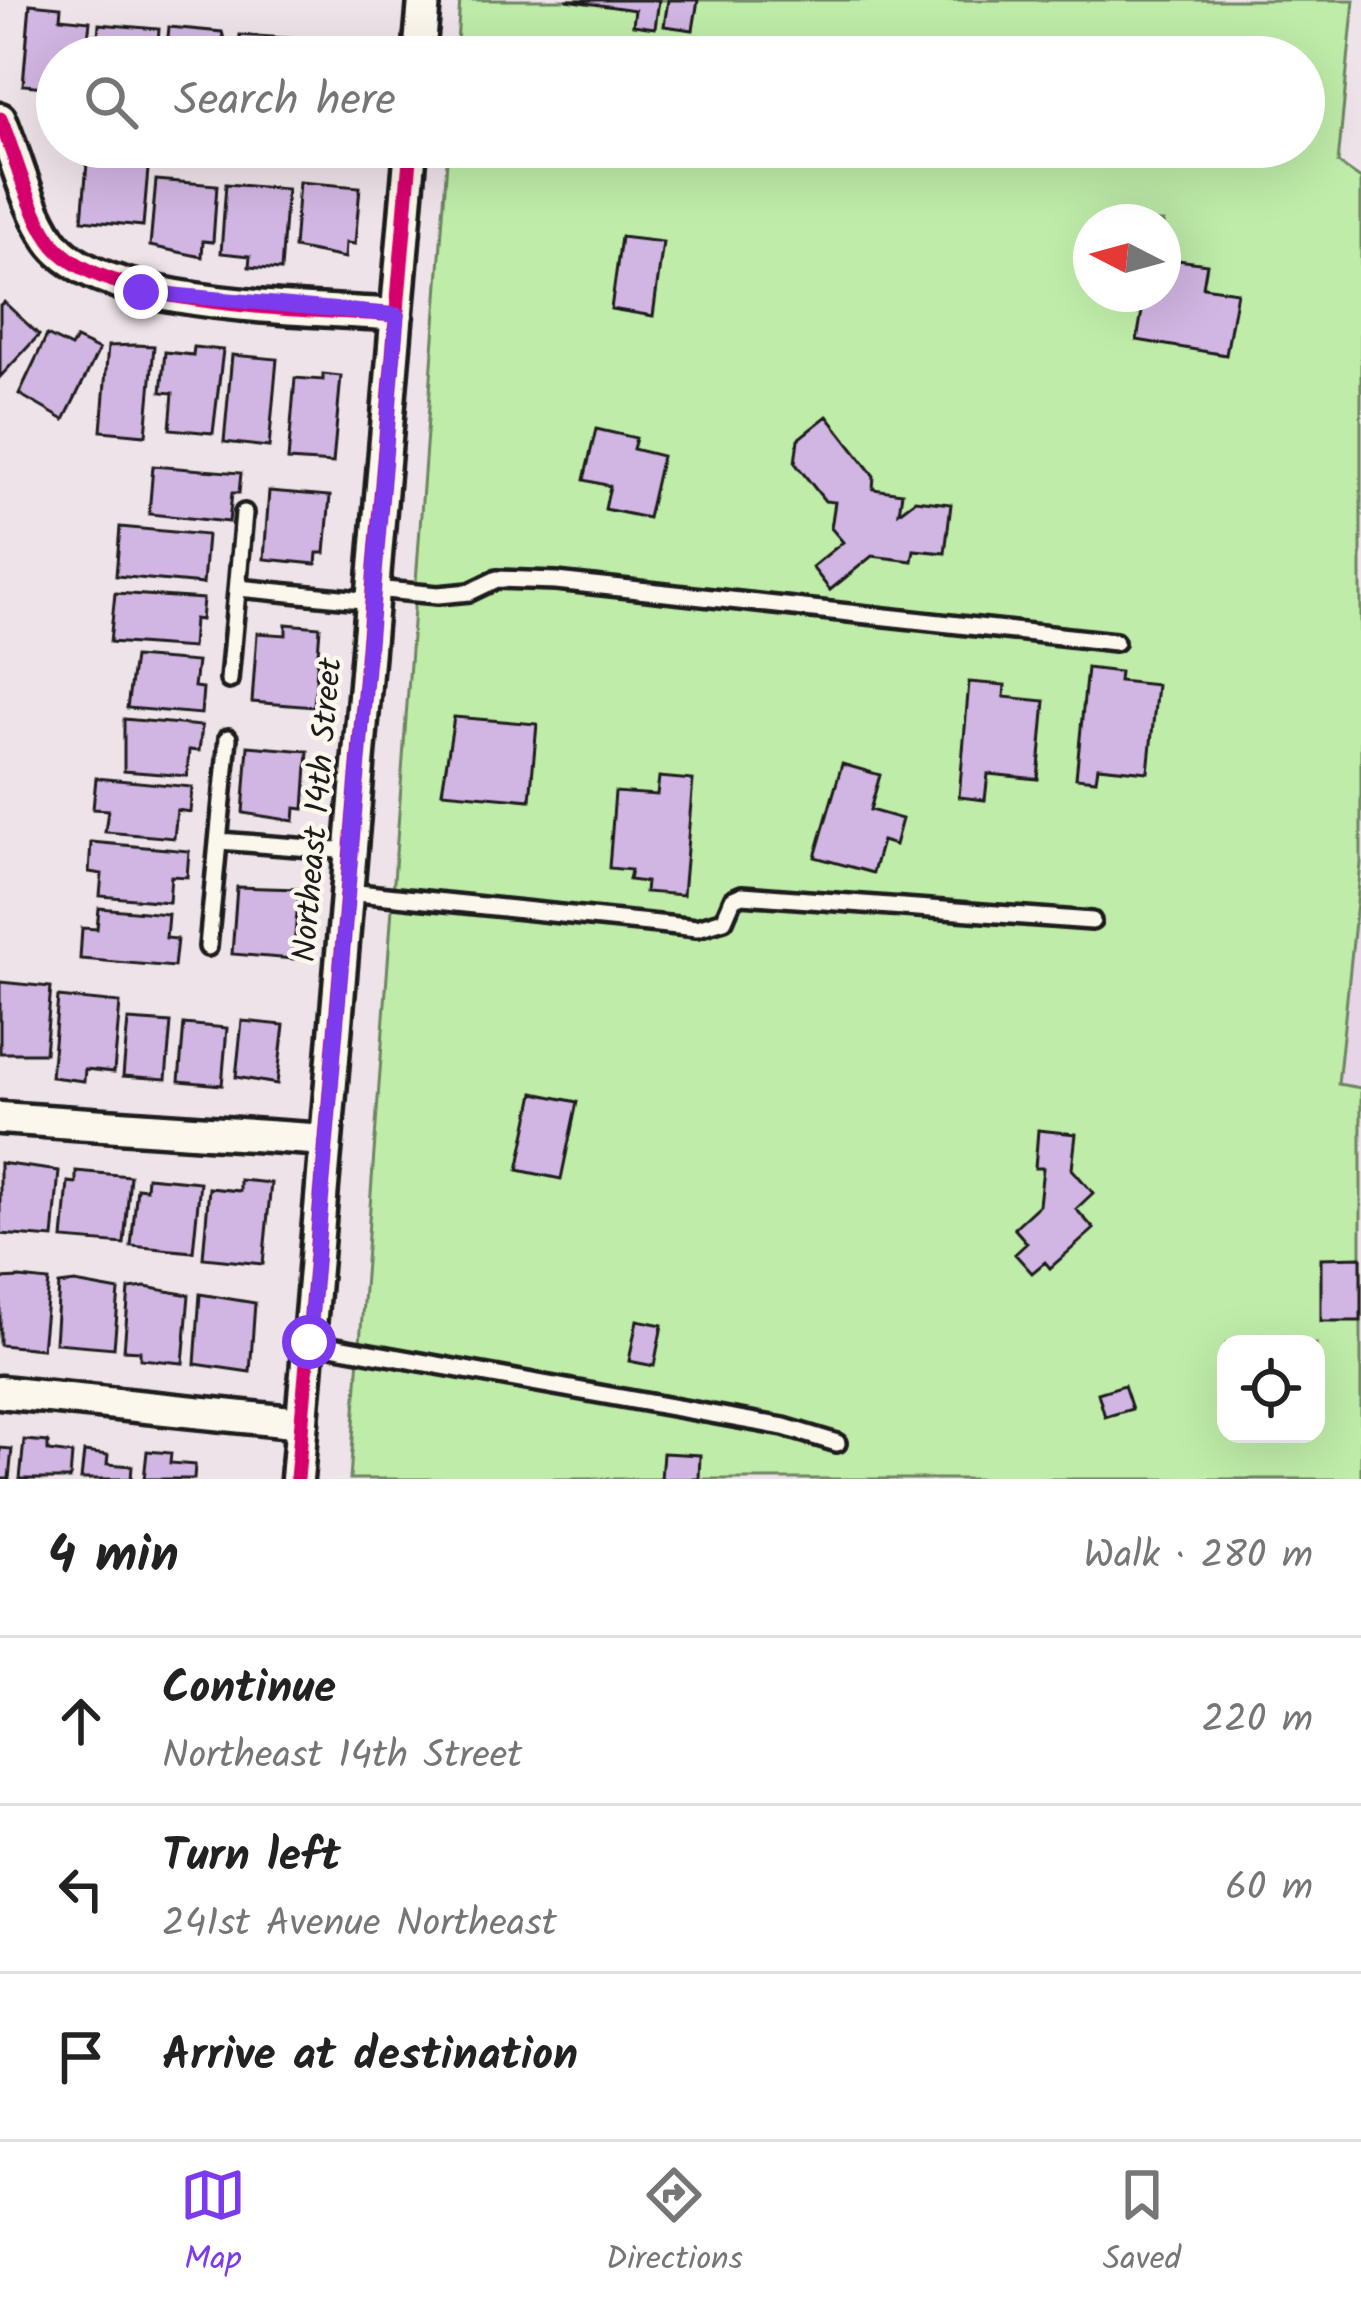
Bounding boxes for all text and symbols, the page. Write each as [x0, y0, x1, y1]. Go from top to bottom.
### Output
search box [36, 36, 1325, 168]
text: Search here [174, 66, 396, 138]
icon: search [78, 69, 144, 135]
north arrow [1073, 204, 1181, 312]
route end [114, 265, 168, 319]
street label: Northeast 14th Street [279, 655, 359, 964]
route start [282, 1315, 336, 1369]
map controls [1217, 1335, 1325, 1443]
button: locate [1217, 1335, 1325, 1443]
text: 4 min [48, 1517, 179, 1598]
text: Walk · 280 m [1084, 1526, 1313, 1588]
text: Continue [162, 1654, 336, 1726]
icon: ahead [48, 1688, 114, 1754]
text: 220 m [1201, 1690, 1313, 1752]
text: Northeast 14th Street [162, 1726, 522, 1788]
text: Turn left [162, 1822, 341, 1894]
icon: left [48, 1856, 114, 1922]
text: 60 m [1225, 1858, 1313, 1920]
text: 241st Avenue Northeast [162, 1894, 557, 1956]
text: Arrive at destination [162, 2021, 578, 2093]
icon: arrive [48, 2024, 114, 2090]
tab: Map [180, 2162, 246, 2287]
tab: Directions [606, 2162, 743, 2287]
tab: Saved [1103, 2162, 1181, 2287]

